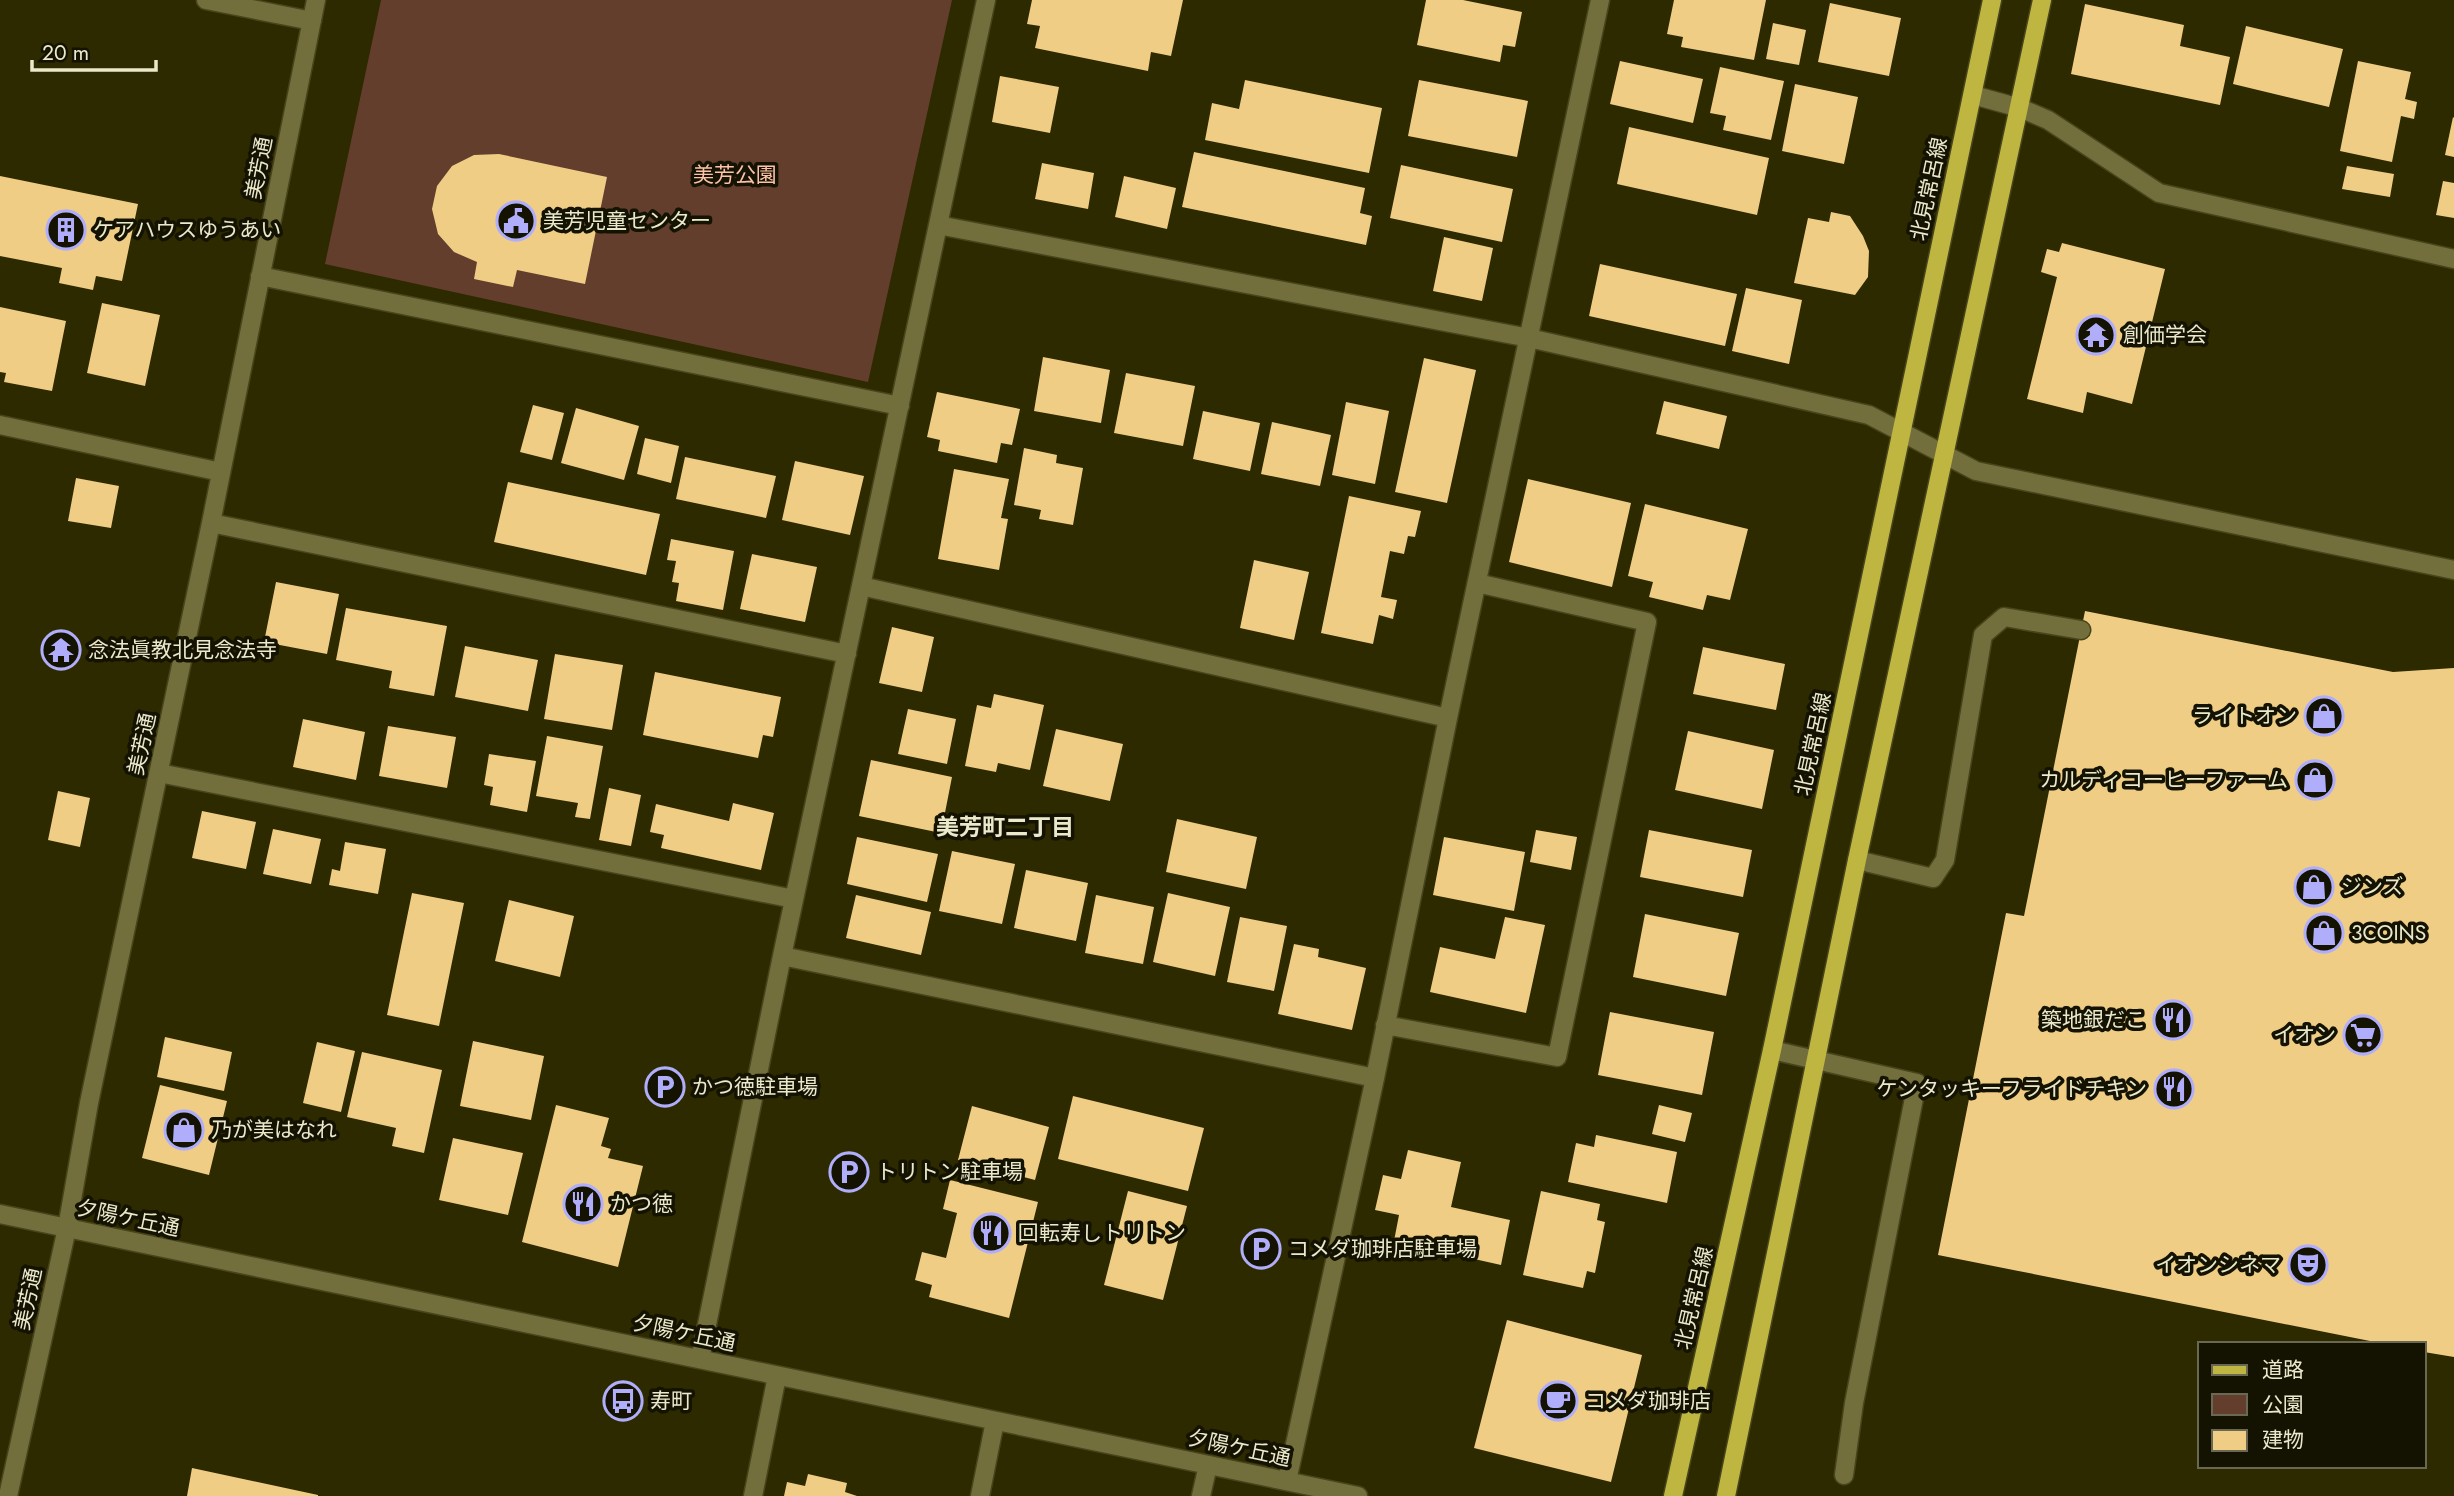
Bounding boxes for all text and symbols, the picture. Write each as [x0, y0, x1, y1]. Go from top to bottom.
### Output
scale bar [32, 28, 156, 72]
text: 20 m [42, 38, 89, 68]
street label: 美芳通 [238, 134, 280, 202]
street label: 北見常呂線 [1903, 135, 1955, 243]
park label: 美芳公園 [693, 160, 777, 190]
public building icon: 美芳児童センター [495, 200, 537, 242]
place label: 美芳児童センター [543, 206, 711, 236]
building icon: ケアハウスゆうあい [45, 209, 87, 251]
place label: ケアハウスゆうあい [93, 215, 281, 245]
temple icon: 創価学会 [2075, 314, 2117, 356]
place label: 創価学会 [2123, 320, 2207, 350]
temple icon: 念法眞教北見念法寺 [40, 629, 82, 671]
place label: 念法眞教北見念法寺 [88, 635, 277, 665]
street label: 北見常呂線 [1787, 690, 1839, 798]
shop icon: ライトオン [2303, 695, 2345, 737]
place label: ライトオン [2192, 701, 2297, 731]
street label: 美芳通 [121, 710, 163, 778]
shop icon: カルディコーヒーファーム [2294, 759, 2336, 801]
place label: カルディコーヒーファーム [2039, 765, 2288, 795]
district label: 美芳町二丁目 [936, 810, 1074, 844]
shop icon: ジンズ [2293, 866, 2335, 908]
place label: ジンズ [2341, 872, 2404, 902]
shop icon: 3COINS [2303, 912, 2345, 954]
place label: 3COINS [2351, 918, 2426, 948]
restaurant icon: 築地銀だこ [2152, 999, 2194, 1041]
place label: 築地銀だこ [2041, 1005, 2146, 1035]
supermarket icon: イオン [2342, 1014, 2384, 1056]
place label: イオン [2273, 1020, 2336, 1050]
parking icon: かつ徳駐車場 [644, 1066, 686, 1108]
restaurant icon: ケンタッキーフライドチキン [2153, 1068, 2195, 1110]
place label: かつ徳駐車場 [692, 1072, 818, 1102]
place label: ケンタッキーフライドチキン [1877, 1074, 2147, 1104]
shop icon: 乃が美はなれ [163, 1109, 205, 1151]
place label: 乃が美はなれ [211, 1115, 337, 1145]
parking icon: トリトン駐車場 [828, 1151, 870, 1193]
place label: トリトン駐車場 [876, 1157, 1023, 1187]
restaurant icon: かつ徳 [562, 1183, 604, 1225]
place label: かつ徳 [610, 1189, 673, 1219]
street label: 夕陽ケ丘通 [74, 1192, 182, 1244]
restaurant icon: 回転寿しトリトン [970, 1212, 1012, 1254]
place label: 回転寿しトリトン [1018, 1218, 1186, 1248]
parking icon: コメダ珈琲店駐車場 [1240, 1228, 1282, 1270]
place label: コメダ珈琲店駐車場 [1288, 1234, 1477, 1264]
street label: 北見常呂線 [1668, 1243, 1720, 1353]
theatre icon: イオンシネマ [2287, 1244, 2329, 1286]
place label: イオンシネマ [2155, 1250, 2281, 1280]
street label: 美芳通 [7, 1265, 49, 1333]
street label: 夕陽ケ丘通 [630, 1307, 738, 1359]
legend [2198, 1342, 2426, 1468]
text: 道路 [2262, 1355, 2304, 1385]
bus stop icon: 寿町 [602, 1380, 644, 1422]
cafe icon: コメダ珈琲店 [1537, 1380, 1579, 1422]
place label: 寿町 [650, 1386, 692, 1416]
place label: コメダ珈琲店 [1585, 1386, 1711, 1416]
text: 公園 [2262, 1390, 2304, 1420]
street label: 夕陽ケ丘通 [1185, 1422, 1293, 1474]
text: 建物 [2262, 1425, 2304, 1455]

